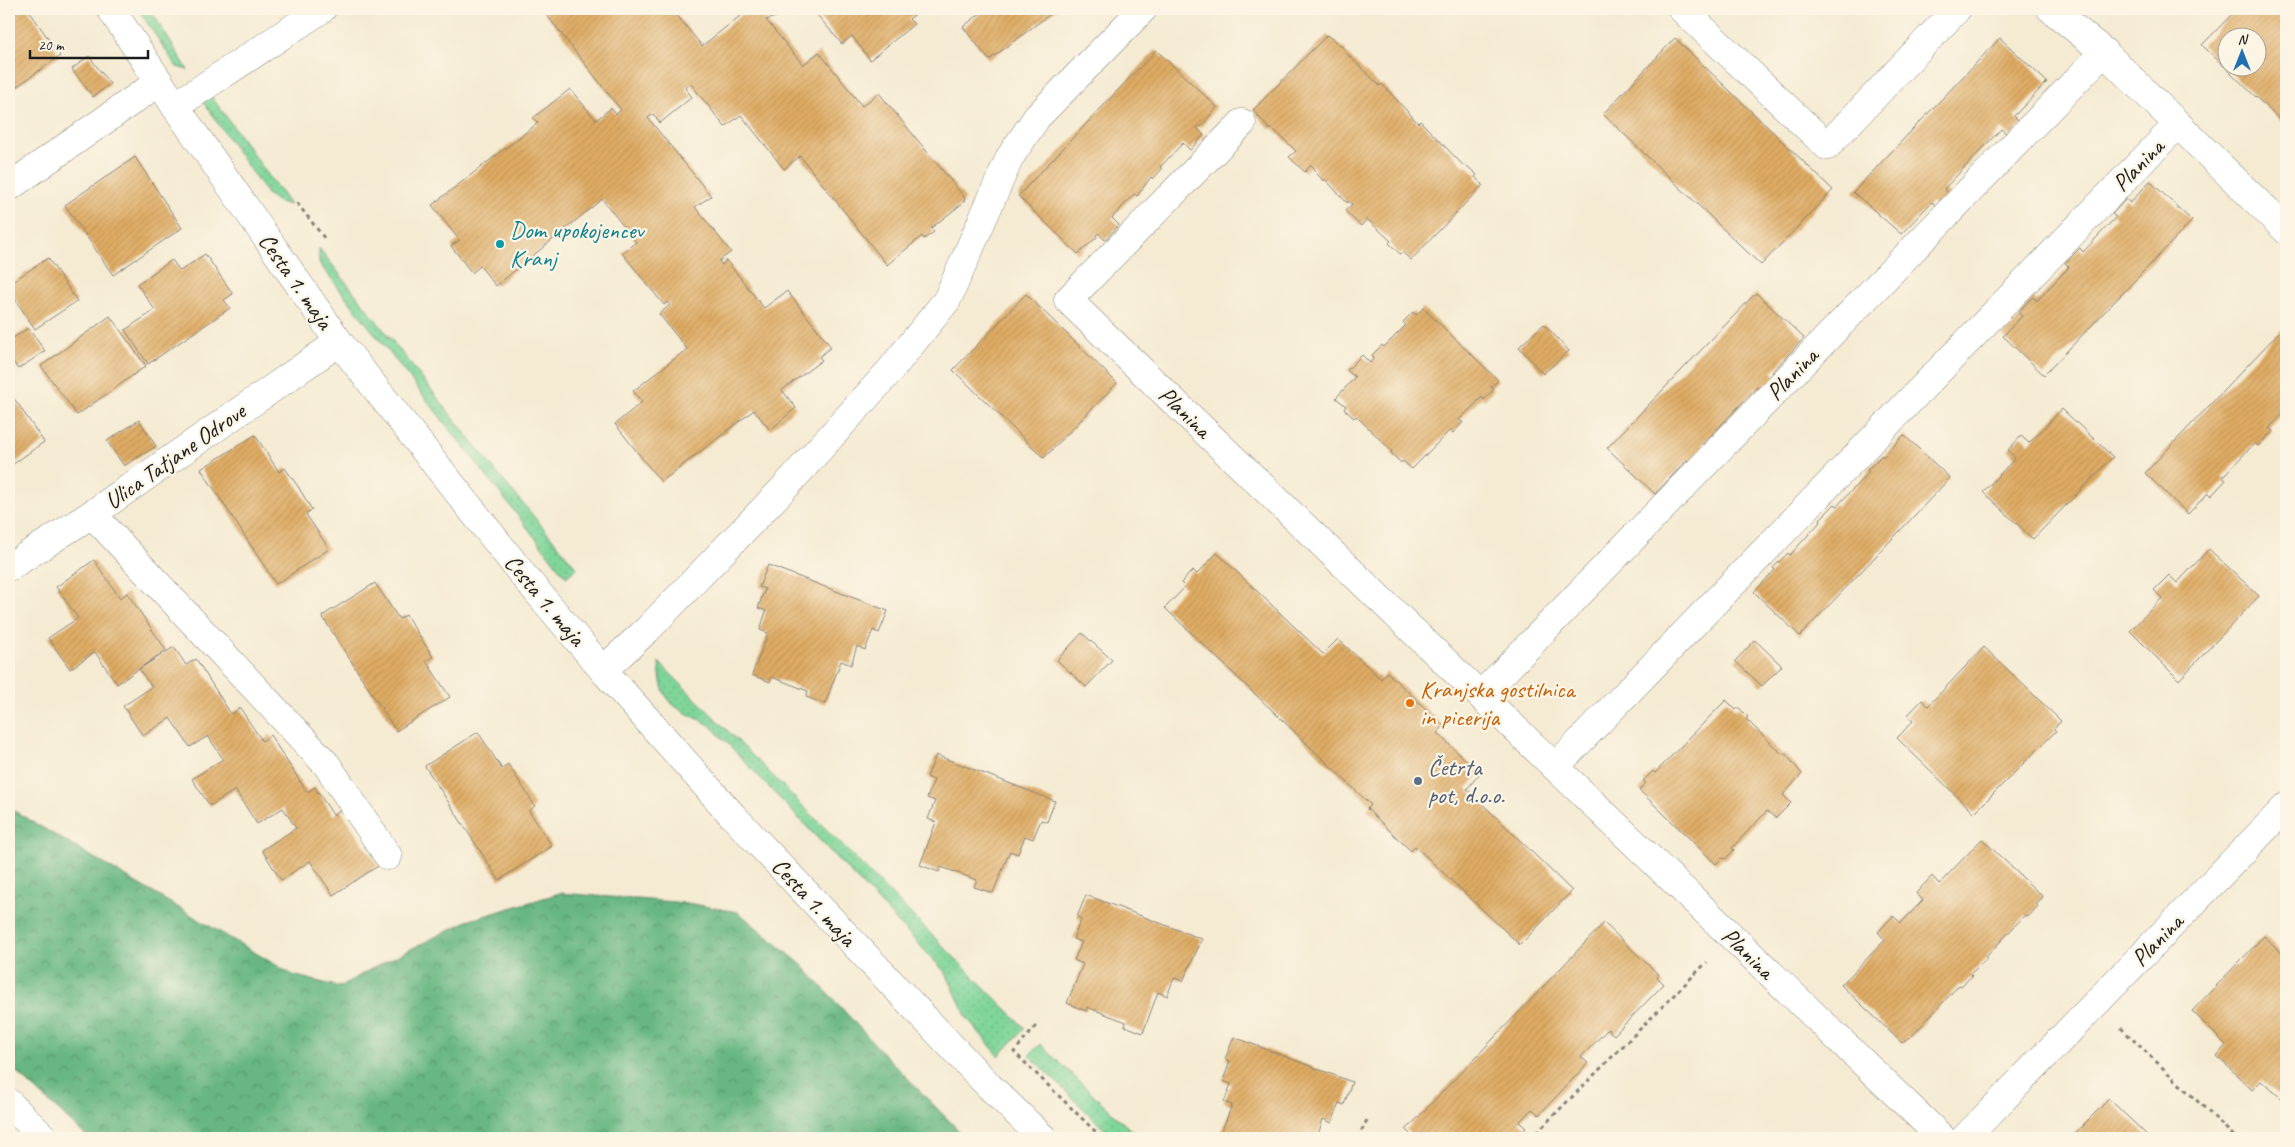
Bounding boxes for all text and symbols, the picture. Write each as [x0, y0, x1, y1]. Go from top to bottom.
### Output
scale bar [30, 28, 148, 60]
north arrow [2218, 28, 2268, 78]
text: N [2238, 31, 2249, 48]
text: 20 m [38, 36, 65, 55]
street label: Planina [2106, 131, 2172, 198]
place label: Dom upokojencev Kranj [510, 215, 646, 273]
street label: Cesta 1. maja [252, 227, 341, 336]
marker: Dom upokojencev Kranj [494, 238, 506, 250]
street label: Planina [1760, 340, 1826, 407]
street label: Planina [1152, 380, 1219, 446]
street label: Ulica Tatjane Odrove [99, 395, 253, 516]
street label: Cesta 1. maja [498, 548, 593, 653]
place label: Kranjska gostilnica in picerija [1420, 674, 1576, 732]
marker: Kranjska gostilnica in picerija [1404, 697, 1416, 709]
place label: Četrta pot, d.o.o. [1428, 752, 1505, 810]
marker: Četrta pot, d.o.o. [1412, 775, 1424, 787]
street label: Cesta 1. maja [765, 851, 864, 954]
street label: Planina [2125, 906, 2191, 973]
street label: Planina [1715, 921, 1782, 987]

